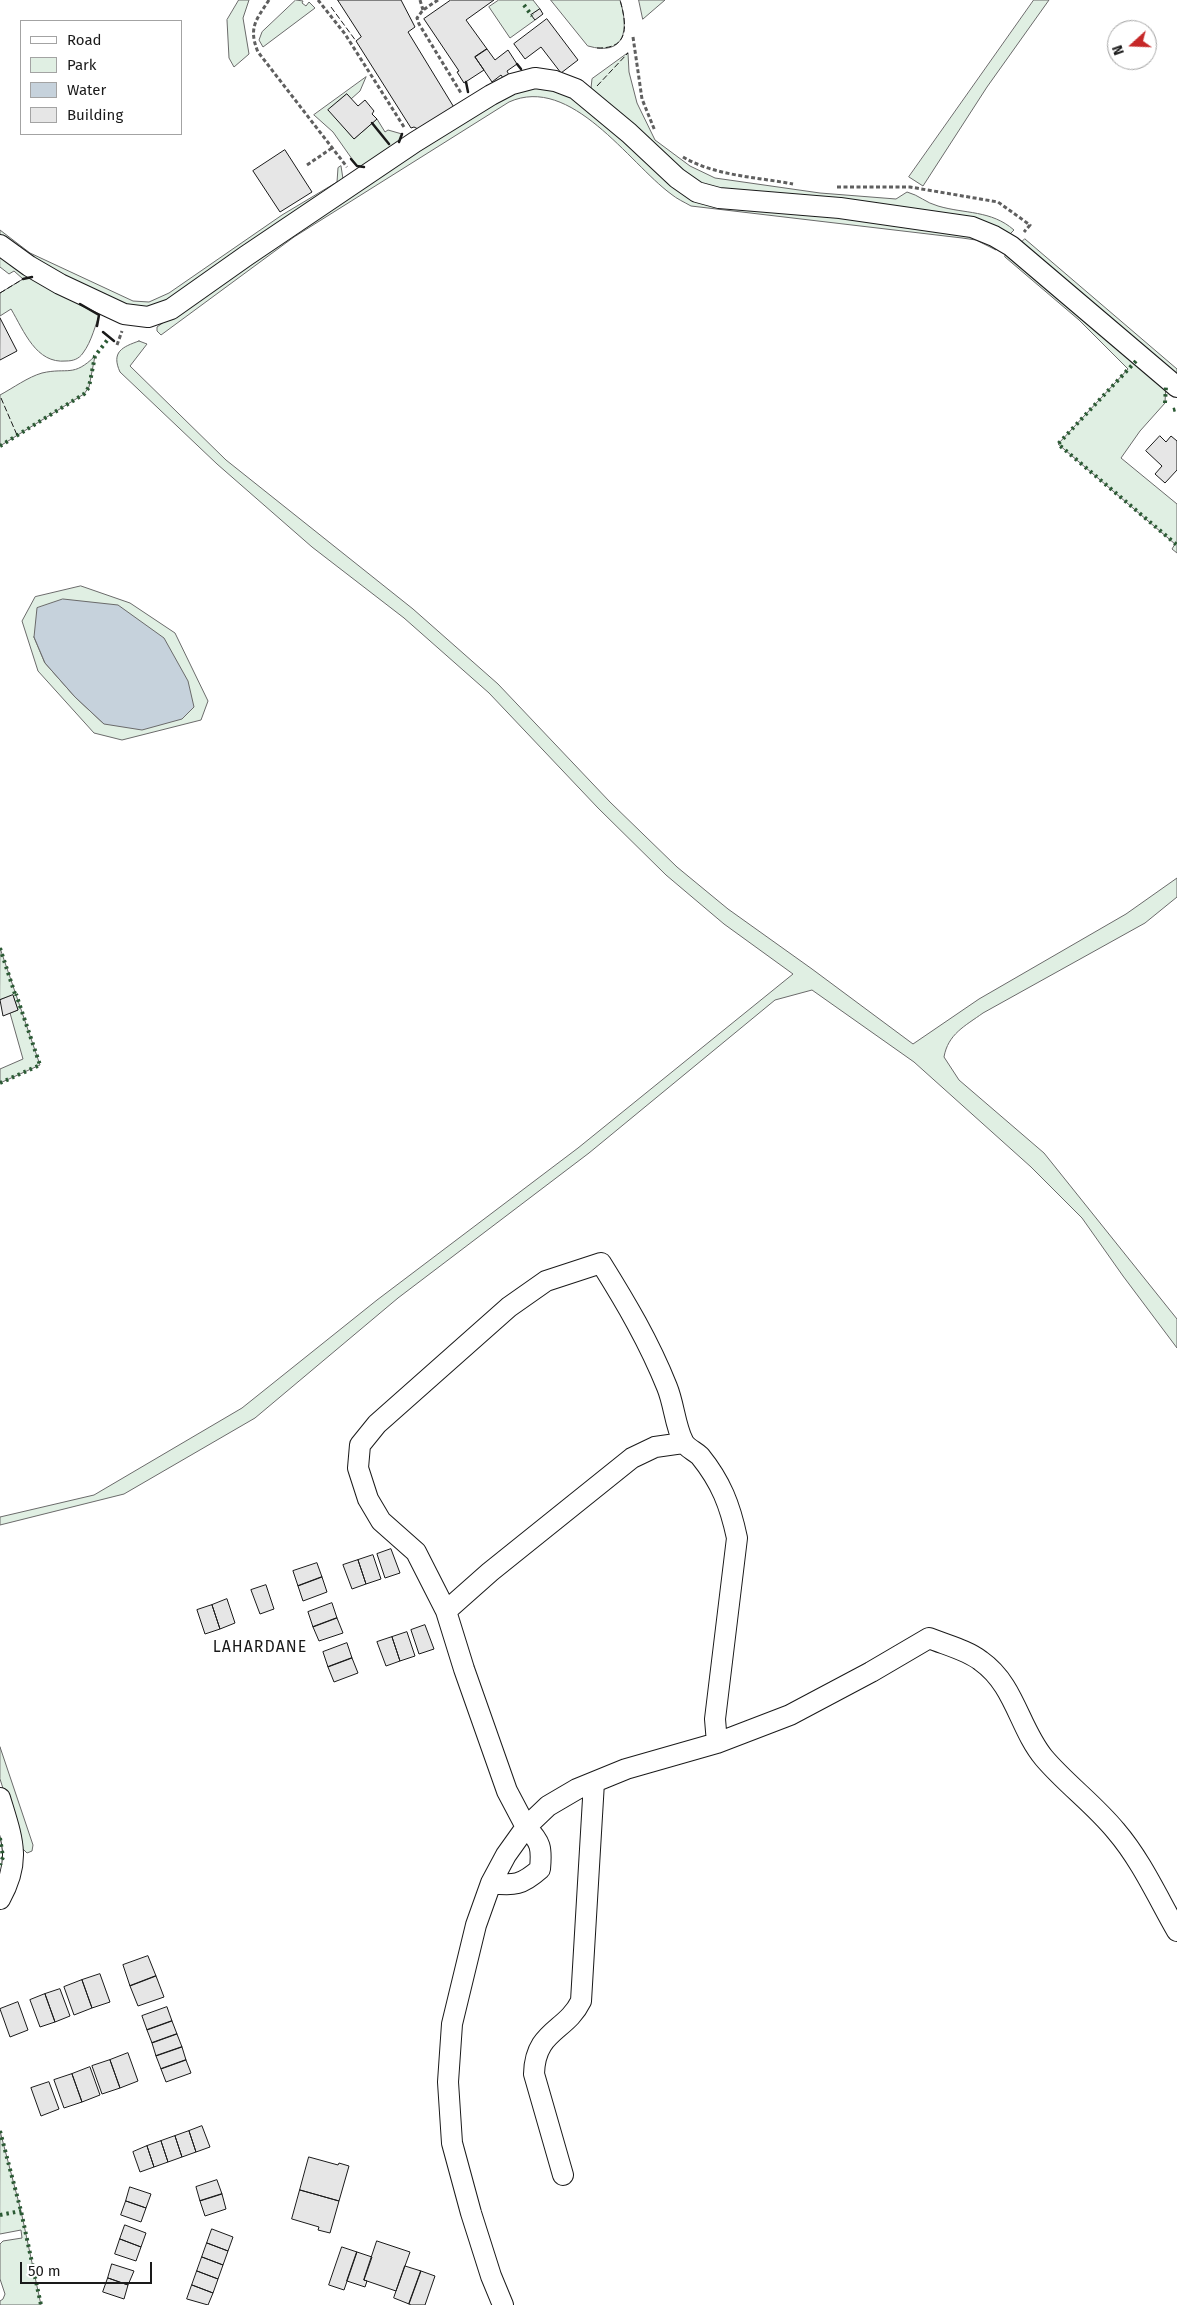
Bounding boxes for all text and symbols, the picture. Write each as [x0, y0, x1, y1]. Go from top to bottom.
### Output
legend [20, 20, 182, 135]
north arrow [1107, 20, 1157, 70]
text: Road [67, 31, 102, 49]
text: N [1109, 43, 1128, 57]
text: Park [67, 56, 97, 74]
text: Water [67, 81, 106, 99]
text: Building [67, 106, 123, 124]
district label: LAHARDANE [212, 1638, 308, 1658]
scale bar [22, 2252, 155, 2284]
text: 50 m [28, 2262, 61, 2280]

